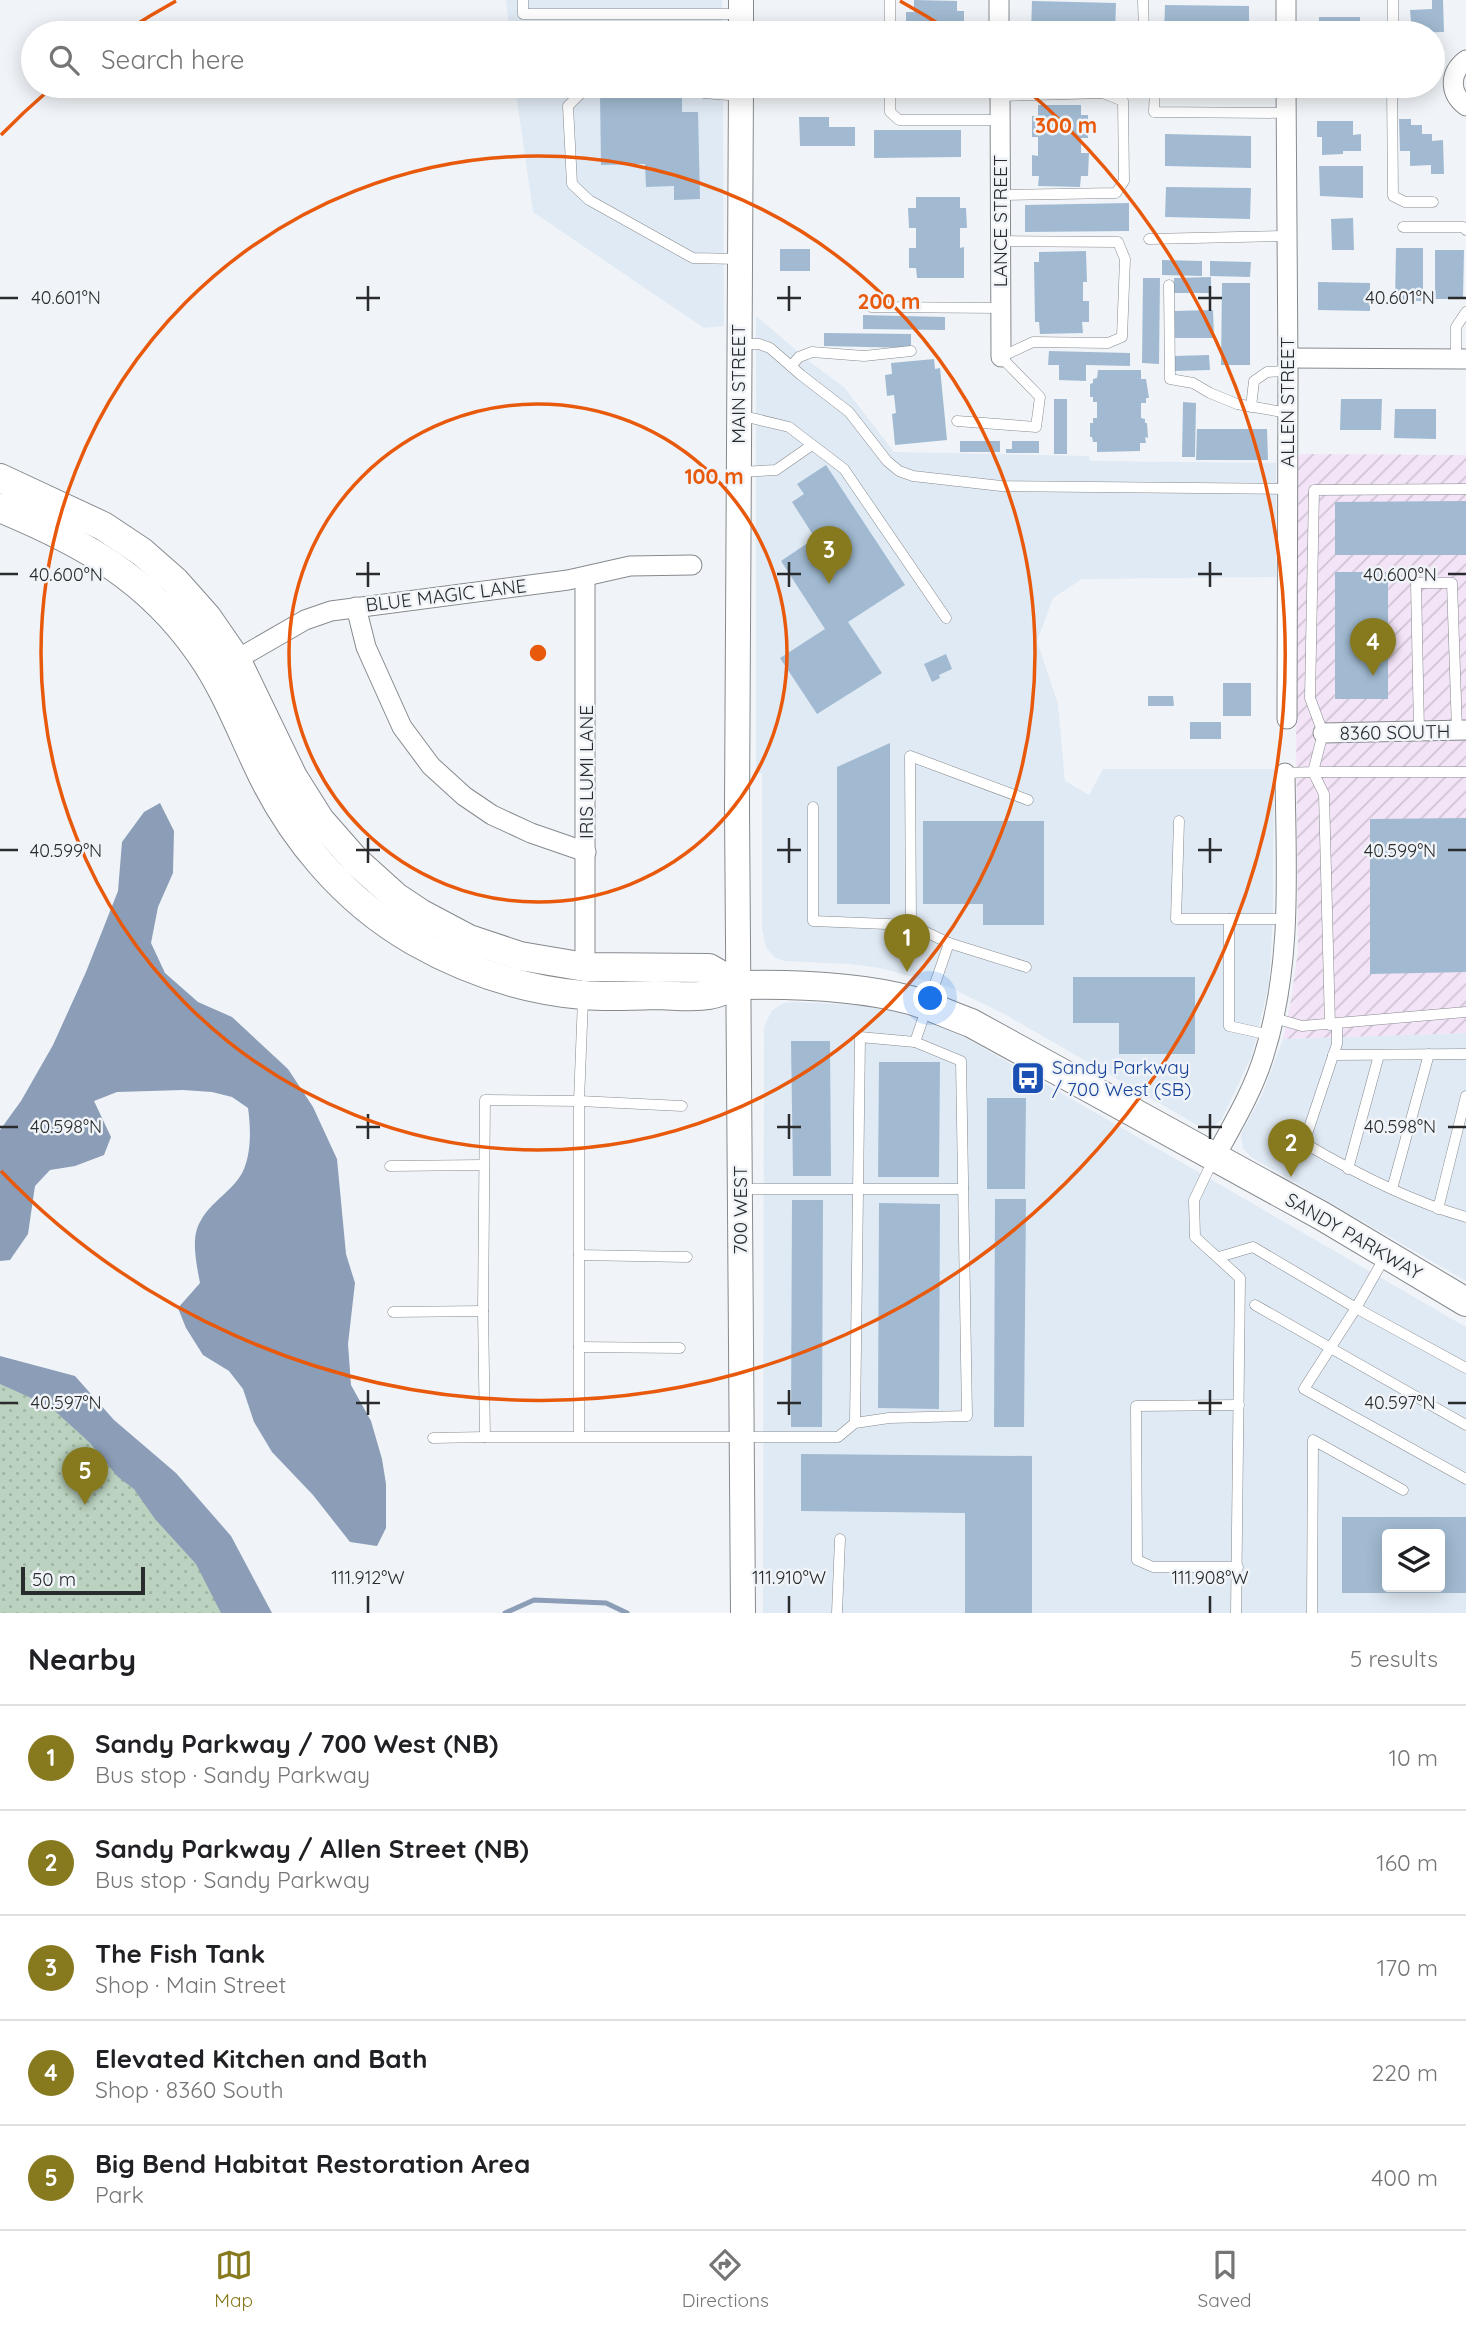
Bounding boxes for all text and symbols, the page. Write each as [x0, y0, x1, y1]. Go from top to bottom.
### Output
search box [21, 21, 1445, 98]
icon: search [45, 41, 83, 79]
text: Search here [101, 43, 245, 76]
text: 300 m [1035, 112, 1097, 138]
street label: LANCE STREET [988, 155, 1012, 287]
text: 40.601°N [31, 286, 101, 309]
text: 40.601°N [1365, 286, 1435, 309]
text: 200 m [858, 288, 920, 314]
street label: MAIN STREET [726, 324, 750, 444]
street label: ALLEN STREET [1275, 337, 1299, 467]
text: 100 m [684, 463, 744, 489]
pin: 3 [806, 526, 852, 584]
text: 40.600°N [29, 563, 103, 586]
text: 40.600°N [1363, 563, 1437, 586]
street label: BLUE MAGIC LANE [364, 573, 528, 617]
pin: 4 [1350, 618, 1396, 676]
centre of rings [526, 641, 550, 665]
street label: IRIS LUMI LANE [574, 705, 598, 839]
street label: 8360 SOUTH [1339, 719, 1451, 745]
text: 40.599°N [30, 839, 102, 862]
text: 40.599°N [1364, 839, 1436, 862]
pin: 1 [884, 914, 930, 972]
your location [913, 981, 947, 1015]
place label: Sandy Parkway / 700 West (SB) [1052, 1055, 1191, 1101]
bus stop icon: Sandy Parkway / 700 West (SB) [1009, 1059, 1047, 1097]
text: 40.598°N [30, 1115, 102, 1138]
text: 40.598°N [1364, 1115, 1436, 1138]
pin: 2 [1268, 1119, 1314, 1177]
street label: 700 WEST [728, 1166, 752, 1254]
street label: SANDY PARKWAY [1281, 1187, 1427, 1285]
text: 40.597°N [30, 1391, 102, 1414]
text: 40.597°N [1364, 1391, 1436, 1414]
pin: 5 [62, 1447, 108, 1505]
map controls [1382, 1529, 1445, 1592]
button: layers [1382, 1529, 1445, 1592]
scale bar [21, 1564, 145, 1596]
text: 111.912°W [331, 1566, 405, 1589]
text: 111.910°W [752, 1566, 826, 1589]
text: 111.908°W [1171, 1566, 1249, 1589]
text: 50 m [32, 1567, 76, 1591]
text: Nearby [28, 1640, 136, 1678]
text: 5 results [1350, 1644, 1438, 1673]
text: Sandy Parkway / 700 West (NB) [95, 1727, 498, 1760]
text: 1 [47, 1743, 55, 1772]
text: 10 m [1389, 1743, 1438, 1772]
text: Bus stop · Sandy Parkway [95, 1760, 370, 1789]
text: Sandy Parkway / Allen Street (NB) [95, 1832, 529, 1865]
text: 2 [44, 1848, 58, 1877]
text: 160 m [1376, 1848, 1438, 1877]
text: Bus stop · Sandy Parkway [95, 1865, 370, 1894]
text: The Fish Tank [95, 1937, 265, 1970]
text: 3 [45, 1953, 57, 1982]
text: 170 m [1377, 1953, 1438, 1982]
text: Shop · Main Street [95, 1970, 286, 1999]
text: Elevated Kitchen and Bath [95, 2042, 427, 2075]
text: 4 [44, 2058, 58, 2087]
text: 220 m [1372, 2058, 1438, 2087]
text: Shop · 8360 South [95, 2075, 283, 2104]
text: Big Bend Habitat Restoration Area [95, 2147, 530, 2180]
text: 5 [44, 2163, 58, 2192]
text: 400 m [1371, 2163, 1438, 2192]
text: Park [95, 2180, 144, 2209]
tab: Map [214, 2246, 253, 2312]
tab: Directions [682, 2246, 769, 2312]
tab: Saved [1197, 2246, 1252, 2312]

